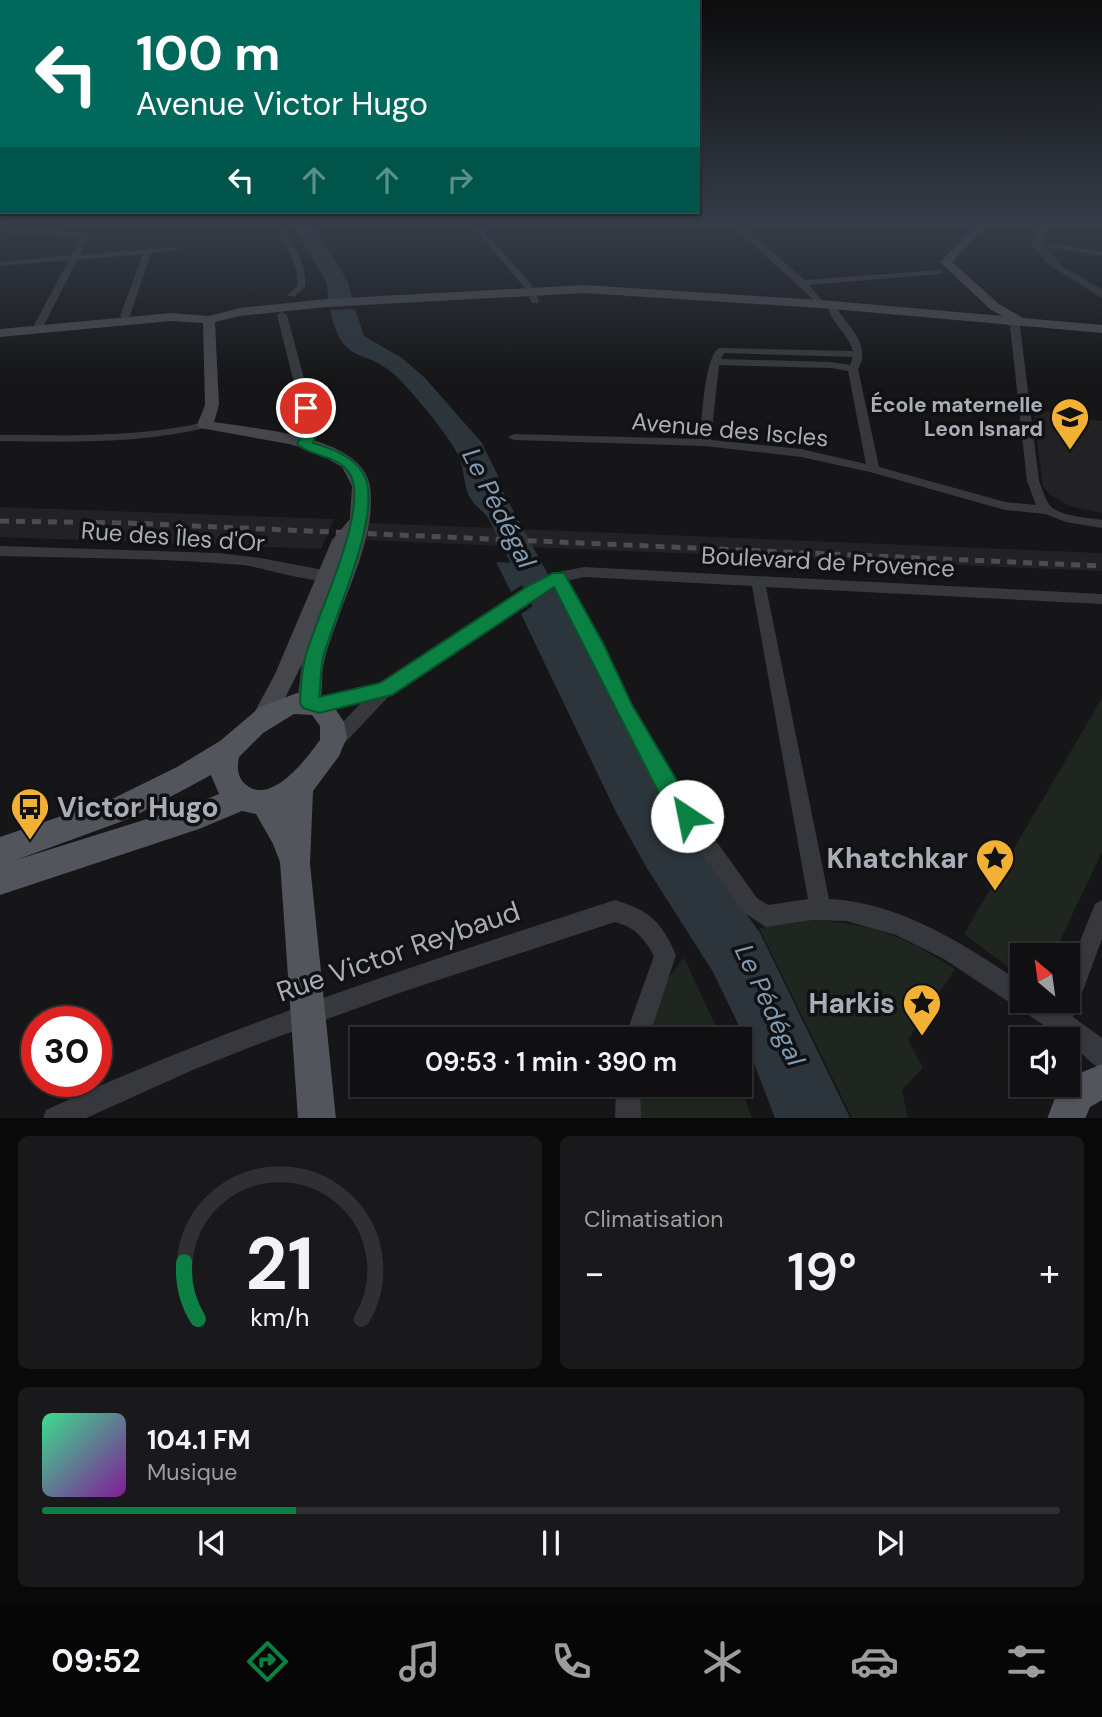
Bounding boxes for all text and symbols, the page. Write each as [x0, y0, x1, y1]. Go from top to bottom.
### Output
text: 100 m [136, 21, 280, 85]
icon: left [21, 28, 112, 119]
text: Avenue Victor Hugo [136, 83, 428, 125]
icon: left [222, 161, 260, 199]
icon: ahead [295, 161, 333, 199]
icon: ahead [368, 161, 406, 199]
icon: right [441, 161, 479, 199]
pin [276, 378, 336, 438]
icon: arrive [287, 389, 325, 427]
place label: École maternelle Leon Isnard [871, 391, 1043, 443]
school or university icon: École maternelle Leon Isnard [1049, 396, 1091, 451]
street label: Avenue des Iscles [630, 405, 830, 454]
water label: Le Pédégal [454, 442, 544, 575]
street label: Rue des Îles d'Or [80, 515, 266, 558]
street label: Boulevard de Provence [700, 539, 956, 584]
position arrow [650, 779, 724, 853]
bus stop icon: Victor Hugo [9, 786, 51, 841]
place label: Victor Hugo [57, 789, 219, 826]
place icon: Khatchkar [974, 837, 1016, 892]
place label: Khatchkar [827, 840, 968, 877]
street label: Rue Victor Reybaud [272, 892, 525, 1011]
water label: Le Pédégal [727, 939, 813, 1072]
north arrow [1010, 943, 1080, 1013]
map controls [1010, 943, 1080, 1097]
place icon: Harkis [901, 982, 943, 1037]
place label: Harkis [808, 985, 895, 1022]
speed limit sign: 30 [21, 1006, 112, 1097]
button: sound [1010, 1027, 1080, 1097]
text: 09:53 · 1 min · 390 m [425, 1045, 677, 1079]
text: Climatisation [584, 1204, 723, 1234]
text: 21 [246, 1217, 314, 1312]
text: 19° [787, 1238, 857, 1306]
text: − [584, 1248, 605, 1298]
text: + [1039, 1248, 1060, 1298]
text: km/h [250, 1300, 310, 1333]
text: 104.1 FM [147, 1423, 250, 1457]
text: Musique [147, 1457, 237, 1487]
icon: previous [193, 1524, 231, 1562]
icon: pause [532, 1524, 570, 1562]
icon: next [871, 1524, 909, 1562]
icon: directions [243, 1637, 292, 1686]
icon: music [395, 1637, 444, 1686]
icon: phone [547, 1637, 596, 1686]
icon: climate [698, 1637, 747, 1686]
icon: car [850, 1637, 899, 1686]
icon: filters [1002, 1637, 1051, 1686]
text: 09:52 [51, 1640, 140, 1682]

